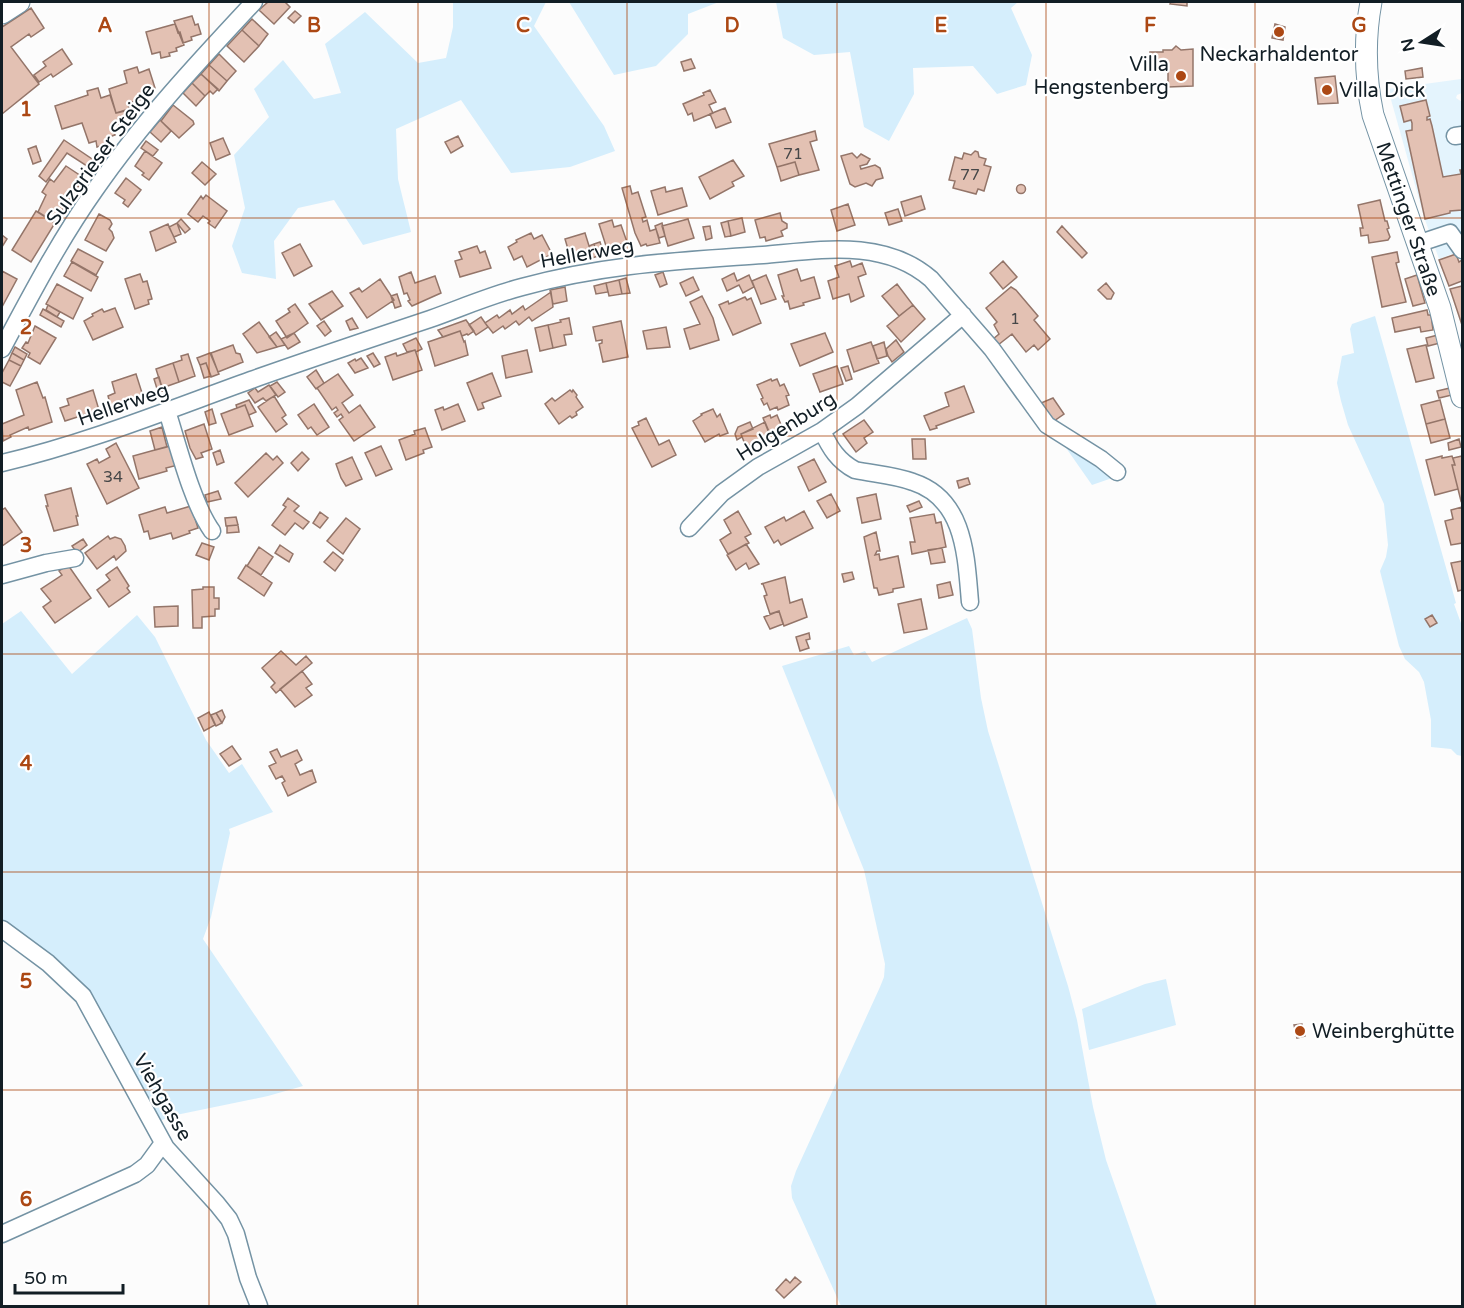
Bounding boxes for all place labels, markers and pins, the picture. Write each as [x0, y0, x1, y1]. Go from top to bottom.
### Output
marker: Neckarhaldentor [1272, 25, 1286, 39]
place label: Neckarhaldentor [1200, 43, 1359, 67]
place label: Villa Hengstenberg [1034, 53, 1169, 100]
marker: Villa Hengstenberg [1174, 69, 1188, 83]
place label: Villa Dick [1339, 79, 1426, 103]
marker: Villa Dick [1320, 83, 1334, 97]
place label: Weinberghütte [1312, 1020, 1454, 1044]
marker: Weinberghütte [1293, 1024, 1307, 1038]

